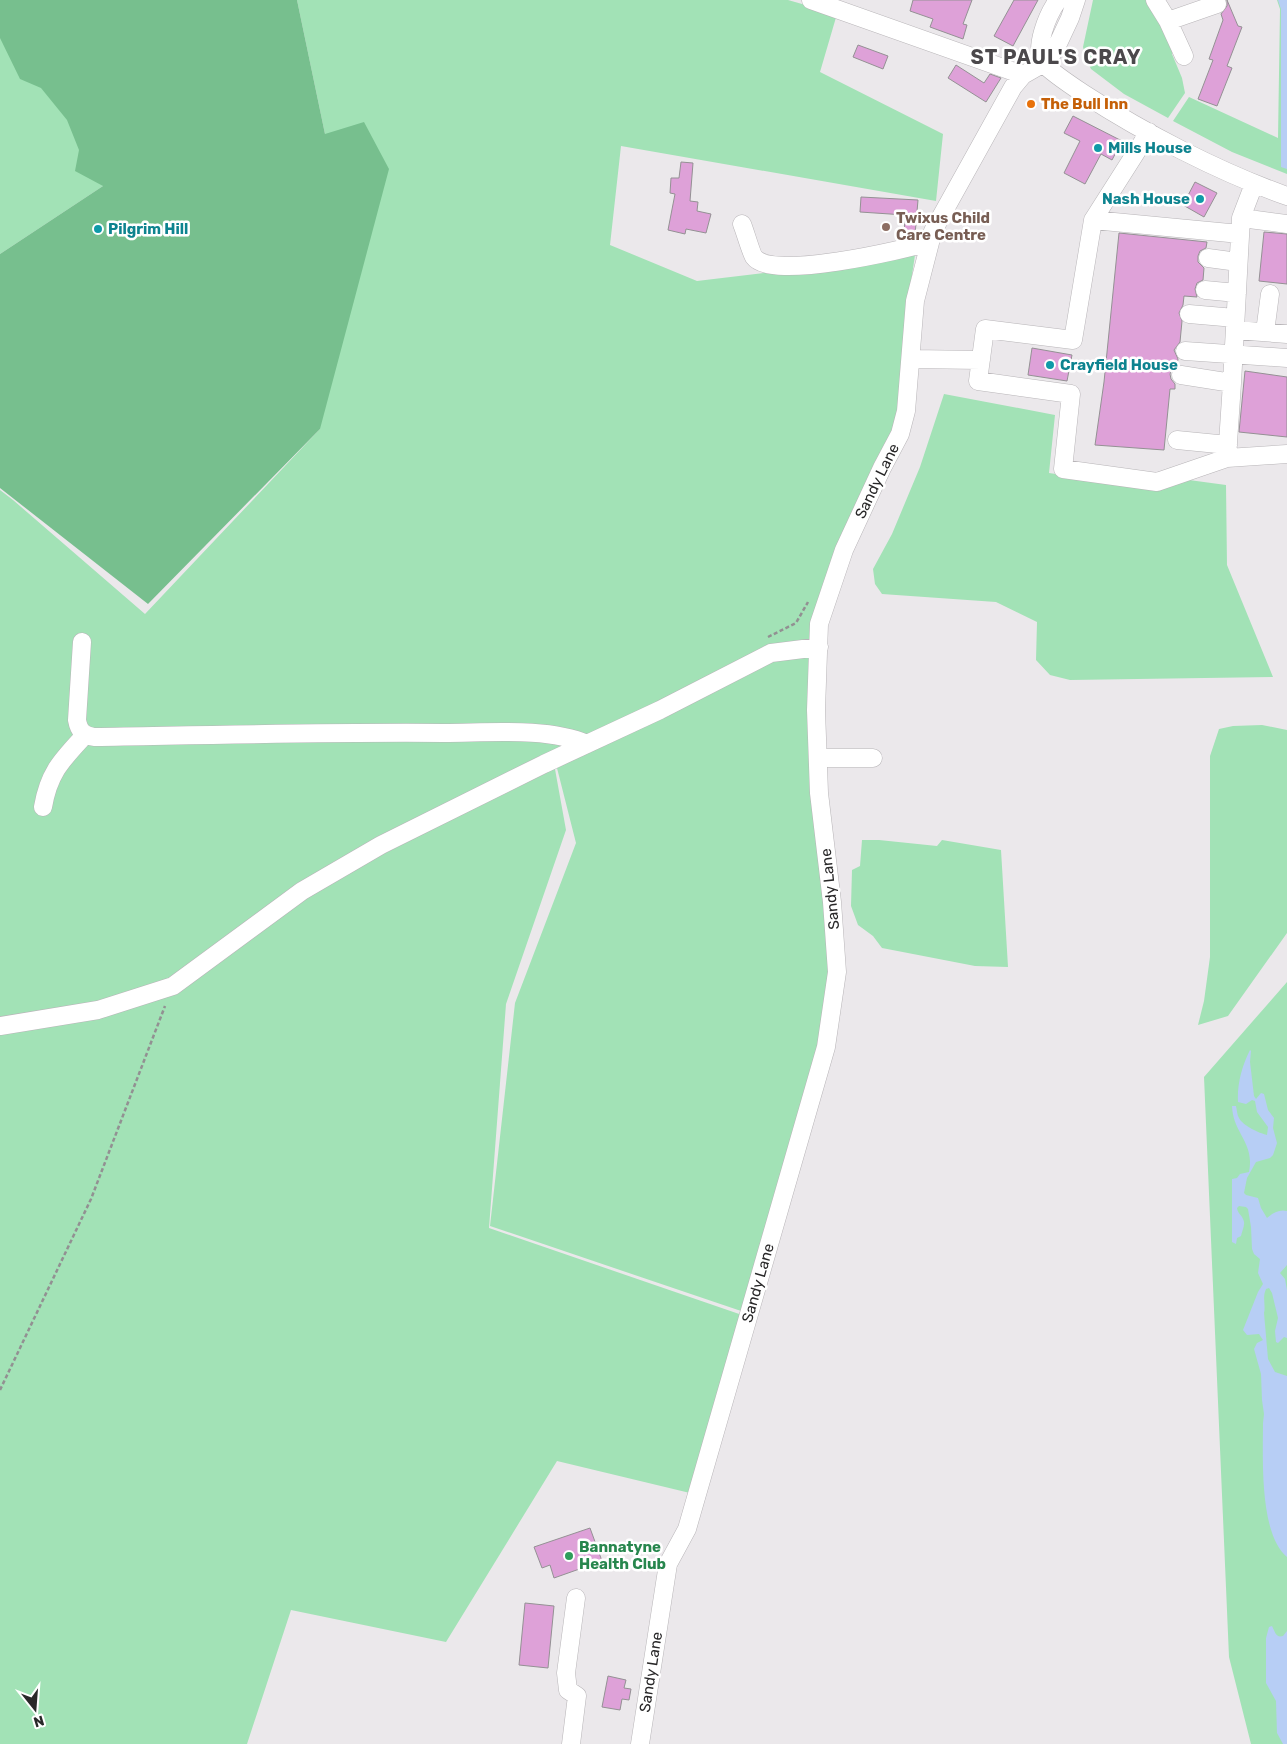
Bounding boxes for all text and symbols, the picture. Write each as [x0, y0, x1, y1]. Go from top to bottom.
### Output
district label: ST PAUL'S CRAY [971, 45, 1141, 69]
place label: The Bull Inn [1041, 95, 1128, 113]
marker: The Bull Inn [1025, 98, 1037, 110]
place label: Mills House [1108, 139, 1192, 157]
marker: Mills House [1092, 142, 1104, 154]
place label: Nash House [1102, 190, 1190, 208]
marker: Nash House [1194, 193, 1206, 205]
place label: Twixus Child Care Centre [896, 209, 990, 244]
place label: Pilgrim Hill [108, 220, 188, 238]
marker: Twixus Child Care Centre [880, 221, 892, 233]
marker: Pilgrim Hill [92, 223, 104, 235]
place label: Crayfield House [1060, 356, 1178, 374]
marker: Crayfield House [1044, 359, 1056, 371]
street label: Sandy Lane [851, 440, 903, 522]
street label: Sandy Lane [817, 848, 843, 930]
street label: Sandy Lane [738, 1241, 778, 1325]
place label: Bannatyne Health Club [579, 1538, 666, 1573]
marker: Bannatyne Health Club [563, 1550, 575, 1562]
street label: Sandy Lane [636, 1630, 666, 1714]
north arrow [10, 1684, 60, 1734]
text: N [31, 1711, 46, 1731]

